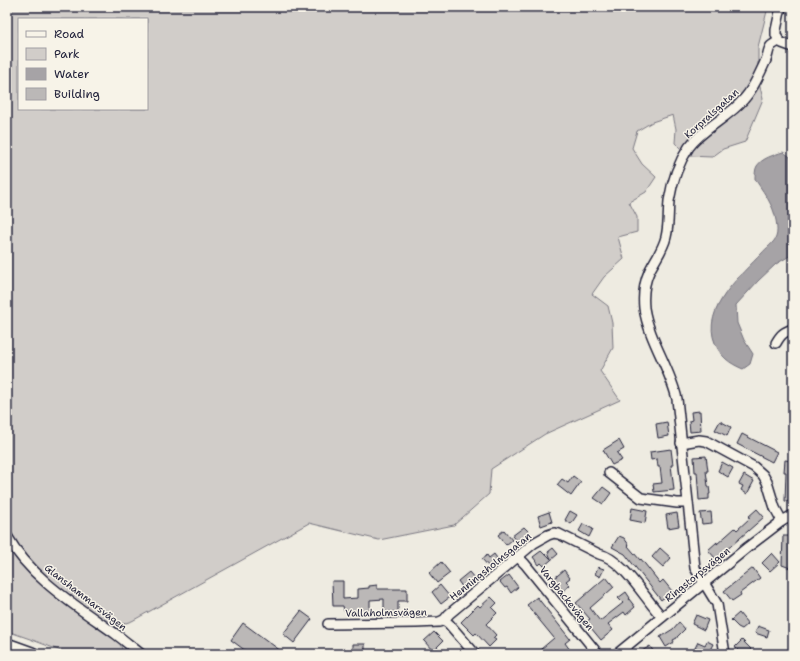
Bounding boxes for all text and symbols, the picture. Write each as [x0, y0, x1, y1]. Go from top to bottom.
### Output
legend [18, 18, 148, 110]
text: Road [54, 26, 85, 42]
text: Park [54, 46, 80, 62]
text: Water [54, 66, 90, 82]
text: Building [54, 86, 100, 102]
street label: Korpralsgatan [681, 86, 741, 141]
street label: Henningsholmsgatan [447, 529, 534, 603]
street label: Ringstorpsvägen [662, 544, 733, 605]
street label: Glanshammarsvägen [42, 561, 130, 634]
street label: Vargbackevägen [537, 563, 597, 633]
street label: Vallaholmsvägen [345, 605, 427, 620]

